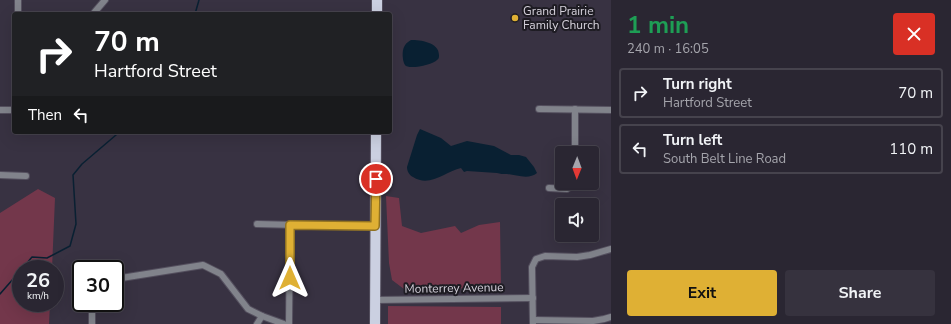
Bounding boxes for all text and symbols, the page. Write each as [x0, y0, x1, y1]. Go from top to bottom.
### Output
place label: Grand Prairie Family Church [523, 3, 600, 33]
text: 1 min [627, 9, 689, 41]
marker: Grand Prairie Family Church [510, 13, 520, 23]
button: close [893, 13, 935, 55]
text: 70 m [94, 23, 160, 61]
icon: right [28, 28, 80, 80]
text: 240 m · 16:05 [627, 40, 709, 58]
text: Hartford Street [94, 59, 217, 83]
text: Turn right [663, 74, 732, 94]
icon: right [629, 82, 651, 104]
text: 70 m [898, 83, 933, 103]
text: Hartford Street [663, 94, 752, 112]
icon: left [70, 104, 92, 126]
text: Then [28, 105, 62, 125]
text: Turn left [663, 130, 722, 150]
icon: left [629, 138, 651, 160]
text: 110 m [889, 139, 933, 159]
north arrow [555, 146, 599, 190]
map controls [555, 146, 599, 242]
text: South Belt Line Road [663, 150, 786, 168]
pin [359, 162, 393, 196]
icon: arrive [365, 168, 387, 190]
button: sound [555, 198, 599, 242]
position arrow [269, 257, 311, 299]
speed limit sign: 30 [72, 260, 124, 312]
text: 26 [26, 267, 50, 294]
button: Exit [627, 270, 777, 316]
button: Share [785, 270, 935, 316]
street label: Monterrey Avenue [404, 279, 504, 297]
text: km/h [27, 289, 49, 303]

